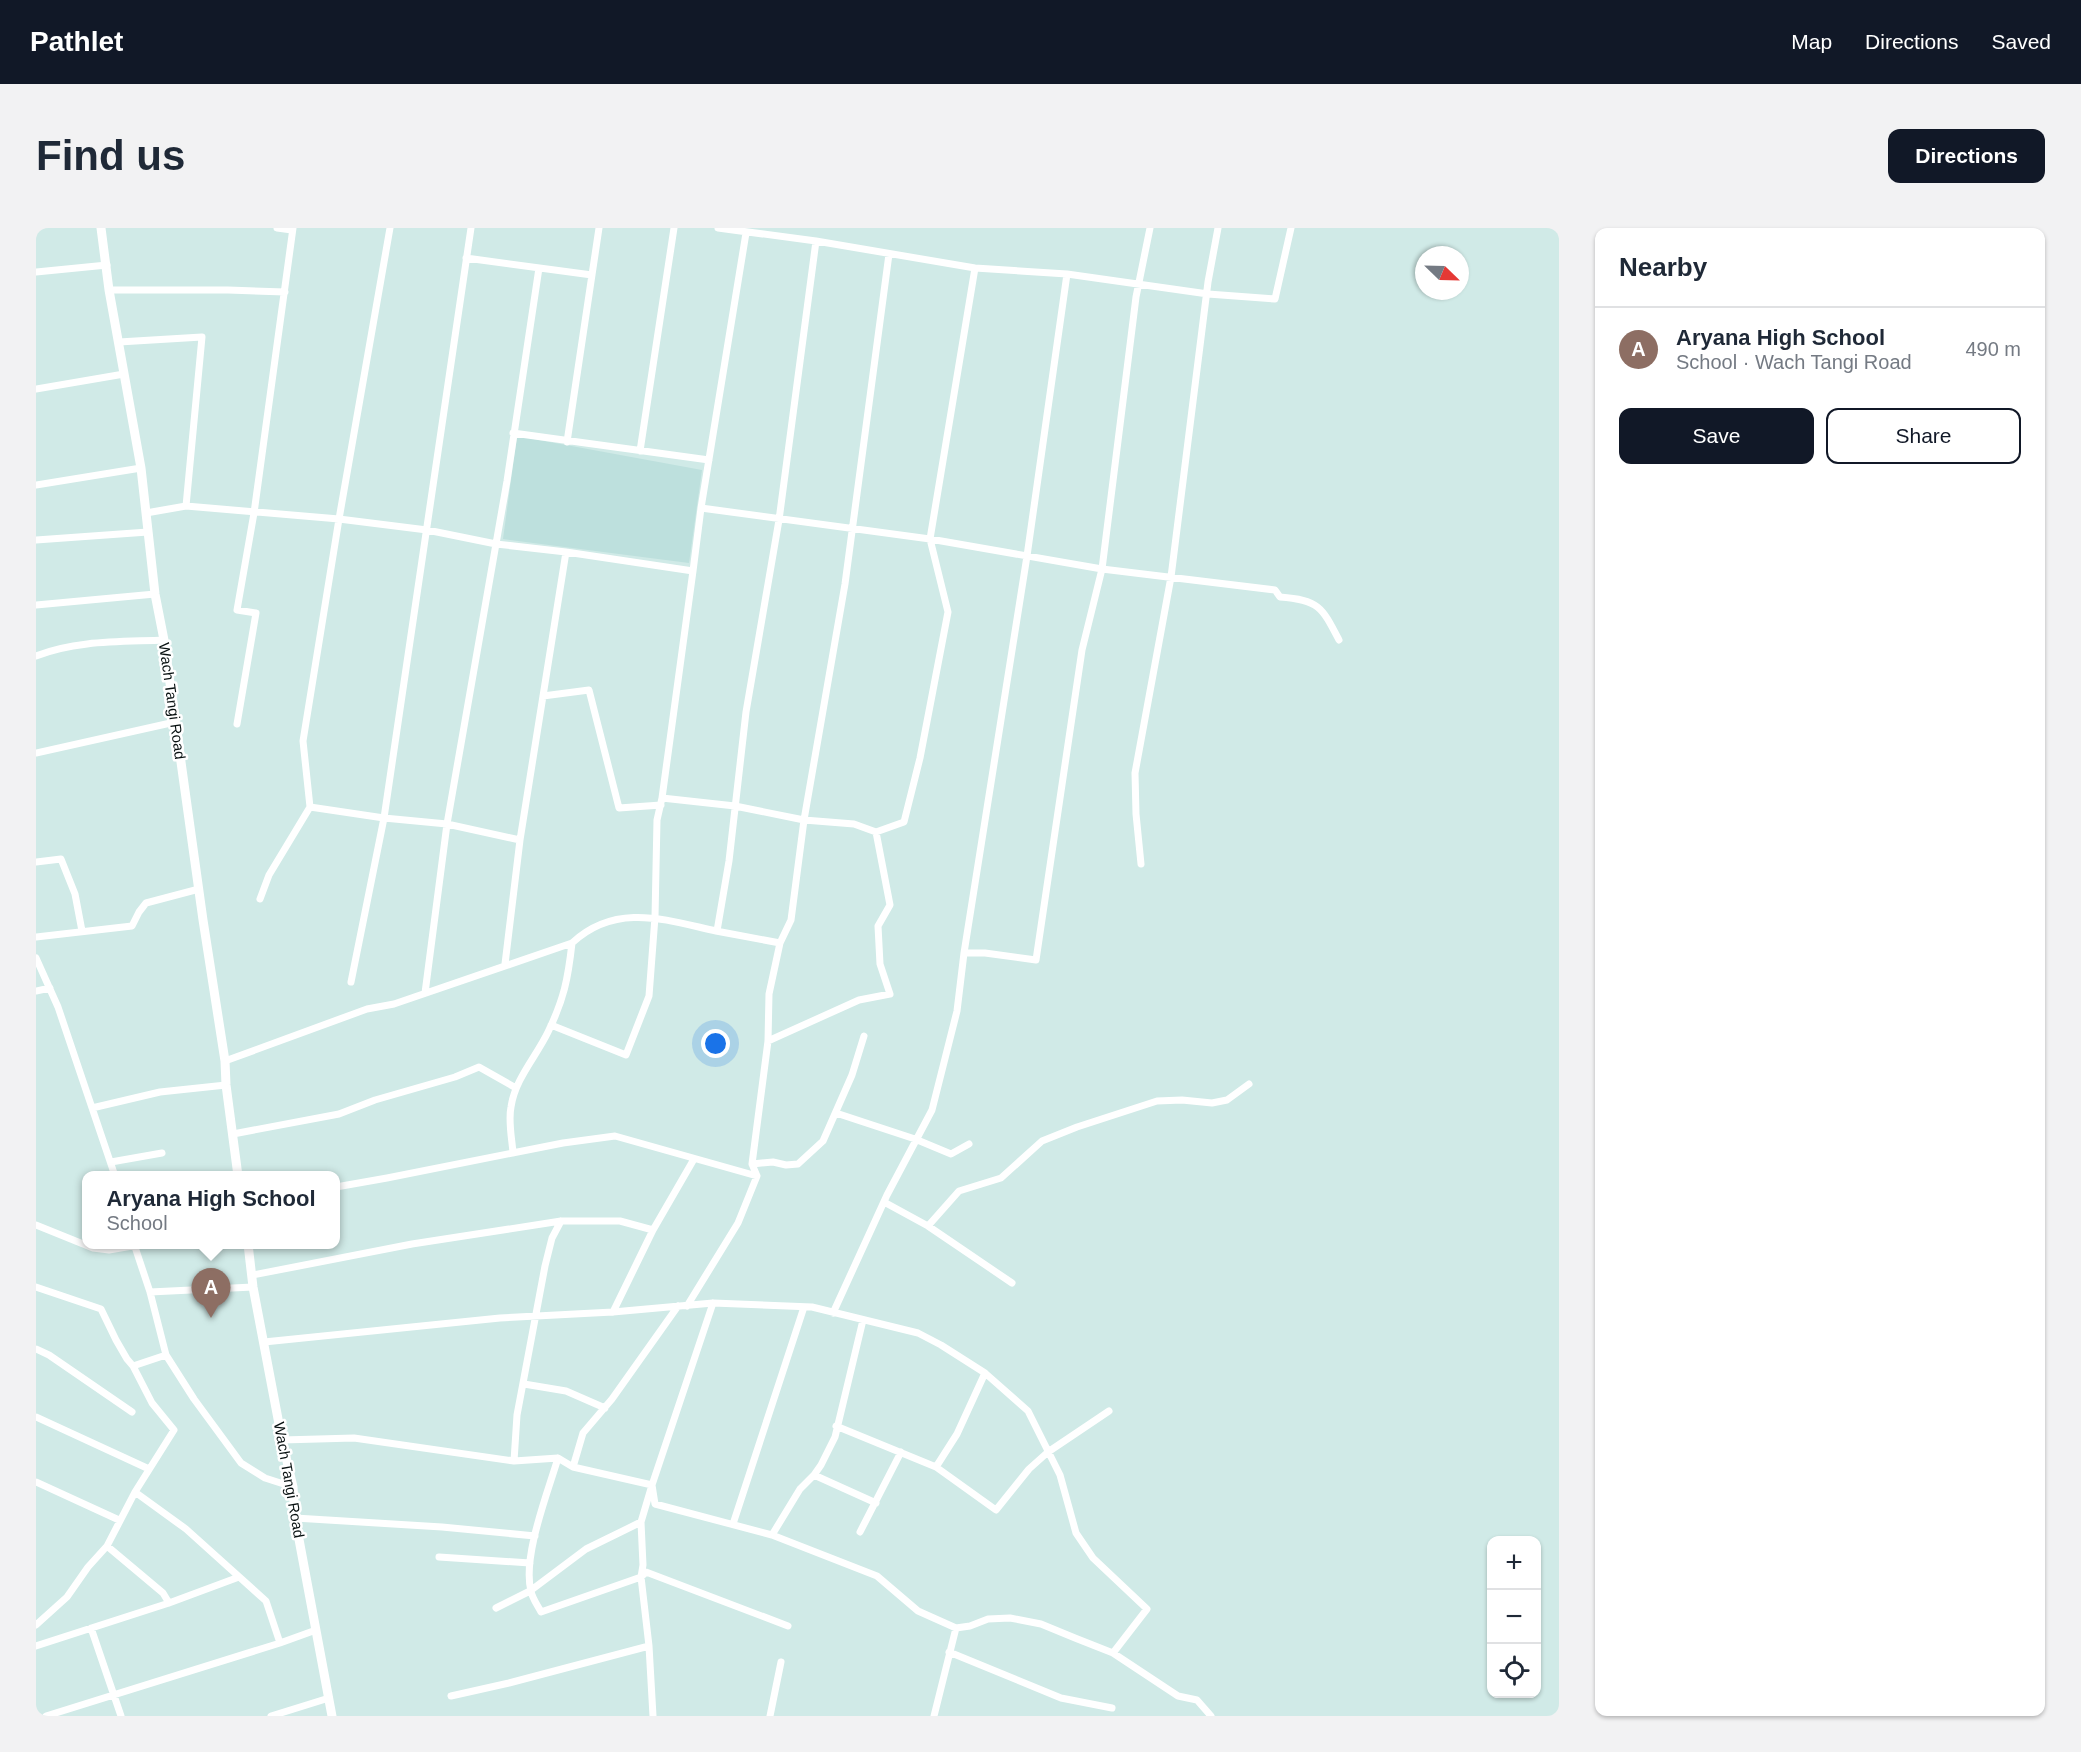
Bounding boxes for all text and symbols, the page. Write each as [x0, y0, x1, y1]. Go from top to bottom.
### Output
text: Pathlet [30, 26, 123, 57]
text: Map [1791, 30, 1832, 53]
text: Directions [1865, 30, 1958, 53]
text: Saved [1991, 30, 2051, 53]
button: Directions [1888, 129, 2045, 183]
text: Find us [36, 132, 185, 179]
north arrow [1415, 246, 1469, 300]
text: Nearby [1619, 252, 1707, 282]
text: Aryana High School [1676, 325, 1885, 350]
text: A [1631, 338, 1646, 360]
text: 490 m [1965, 338, 2021, 360]
text: School · Wach Tangi Road [1676, 351, 1912, 373]
button: Save [1619, 408, 1814, 464]
button: Share [1826, 408, 2021, 464]
street label: Wach Tangi Road [156, 642, 189, 760]
your location [701, 1029, 730, 1058]
popup [82, 1171, 340, 1249]
text: Aryana High School [106, 1186, 316, 1211]
text: School [106, 1212, 168, 1234]
pin: A [192, 1268, 231, 1318]
street label: Wach Tangi Road [271, 1421, 308, 1539]
map controls [1487, 1536, 1541, 1698]
button: + [1487, 1536, 1541, 1590]
button: − [1487, 1590, 1541, 1644]
button: locate [1487, 1644, 1541, 1698]

